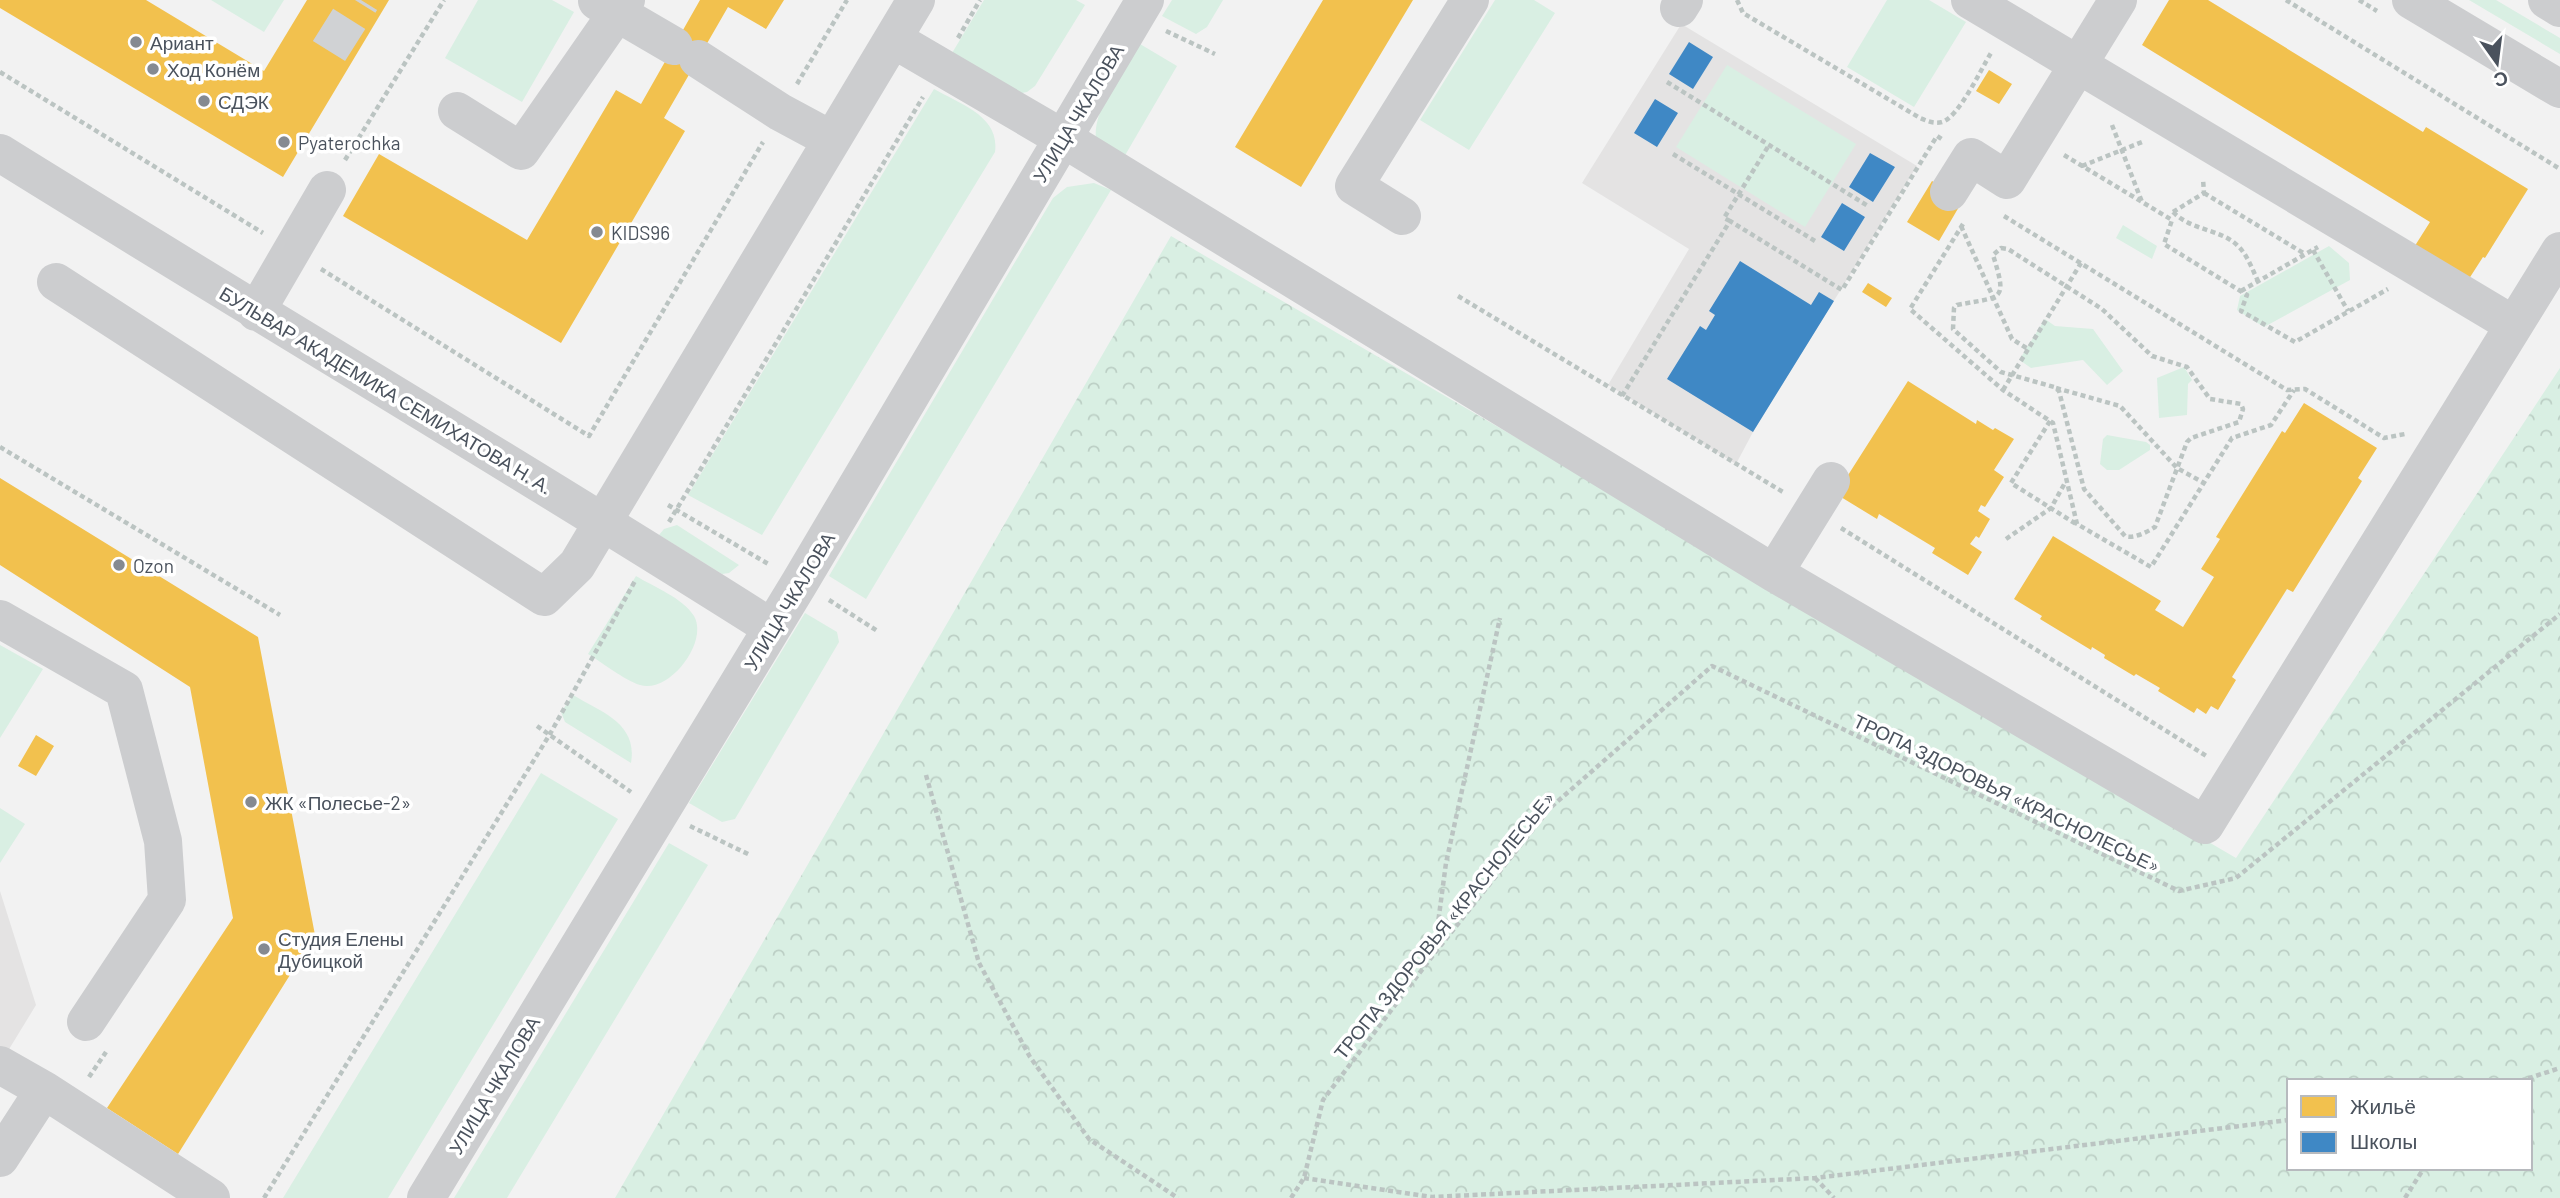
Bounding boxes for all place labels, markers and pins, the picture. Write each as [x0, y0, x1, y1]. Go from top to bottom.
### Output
place label: Ариант [150, 31, 214, 54]
marker: Ариант [128, 34, 144, 50]
place label: Ход Конём [167, 58, 260, 81]
marker: Ход Конём [145, 61, 161, 77]
place label: СДЭК [218, 90, 269, 113]
marker: СДЭК [196, 93, 212, 109]
place label: Pyaterochka [298, 131, 401, 154]
marker: Pyaterochka [276, 134, 292, 150]
place label: KIDS96 [611, 221, 670, 244]
marker: KIDS96 [589, 224, 605, 240]
place label: Ozon [133, 554, 174, 577]
marker: Ozon [111, 557, 127, 573]
place label: ЖК «Полесье-2» [265, 791, 411, 814]
marker: ЖК «Полесье-2» [243, 794, 259, 810]
place label: Студия Елены Дубицкой [278, 927, 404, 972]
marker: Студия Елены Дубицкой [256, 941, 272, 957]

